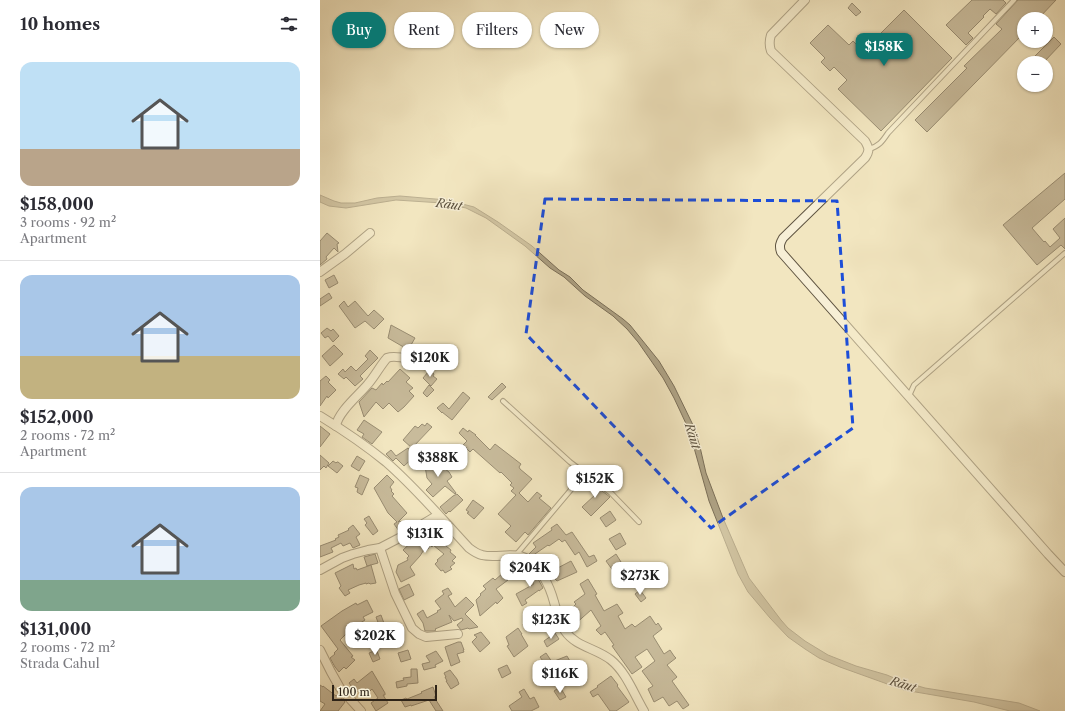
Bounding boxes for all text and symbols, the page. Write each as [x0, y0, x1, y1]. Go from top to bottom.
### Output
chip: Buy [332, 12, 386, 48]
chip: Rent [394, 12, 454, 48]
chip: Filters [462, 12, 532, 48]
chip: New [540, 12, 599, 48]
map controls [1017, 12, 1053, 92]
button: + [1017, 12, 1053, 48]
icon: filters [278, 13, 300, 35]
text: 10 homes [20, 14, 100, 34]
pin: $158K [856, 33, 912, 67]
text: $158K [865, 38, 903, 54]
button: − [1017, 56, 1053, 92]
icon: home [124, 88, 196, 160]
text: $158,000 [20, 194, 94, 214]
water label: Răut [434, 195, 464, 213]
text: 3 rooms · 92 m² [20, 214, 116, 230]
text: Apartment [20, 230, 87, 246]
icon: home [124, 301, 196, 373]
pin: $120K [402, 344, 458, 378]
text: $120K [410, 349, 450, 365]
text: $152,000 [20, 407, 94, 427]
water label: Răut [682, 420, 704, 451]
text: 2 rooms · 72 m² [20, 427, 115, 443]
text: Apartment [20, 443, 87, 459]
pin: $388K [410, 444, 466, 478]
text: $388K [418, 449, 459, 465]
pin: $152K [567, 465, 623, 499]
text: $152K [576, 470, 614, 486]
icon: home [124, 513, 196, 585]
pin: $131K [397, 520, 453, 554]
text: $131K [407, 525, 443, 541]
pin: $204K [502, 554, 558, 588]
text: $204K [509, 559, 551, 575]
pin: $273K [612, 562, 668, 596]
text: $273K [620, 567, 660, 583]
pin: $123K [523, 606, 579, 640]
text: $123K [532, 611, 570, 627]
text: $131,000 [20, 619, 91, 639]
pin: $202K [347, 622, 403, 656]
text: $202K [354, 627, 396, 643]
text: 2 rooms · 72 m² [20, 639, 115, 655]
text: Strada Cahul [20, 655, 100, 671]
pin: $116K [532, 660, 588, 694]
text: $116K [541, 665, 579, 681]
water label: Răut [887, 673, 918, 695]
scale bar [332, 683, 437, 702]
text: 100 m [338, 685, 370, 699]

